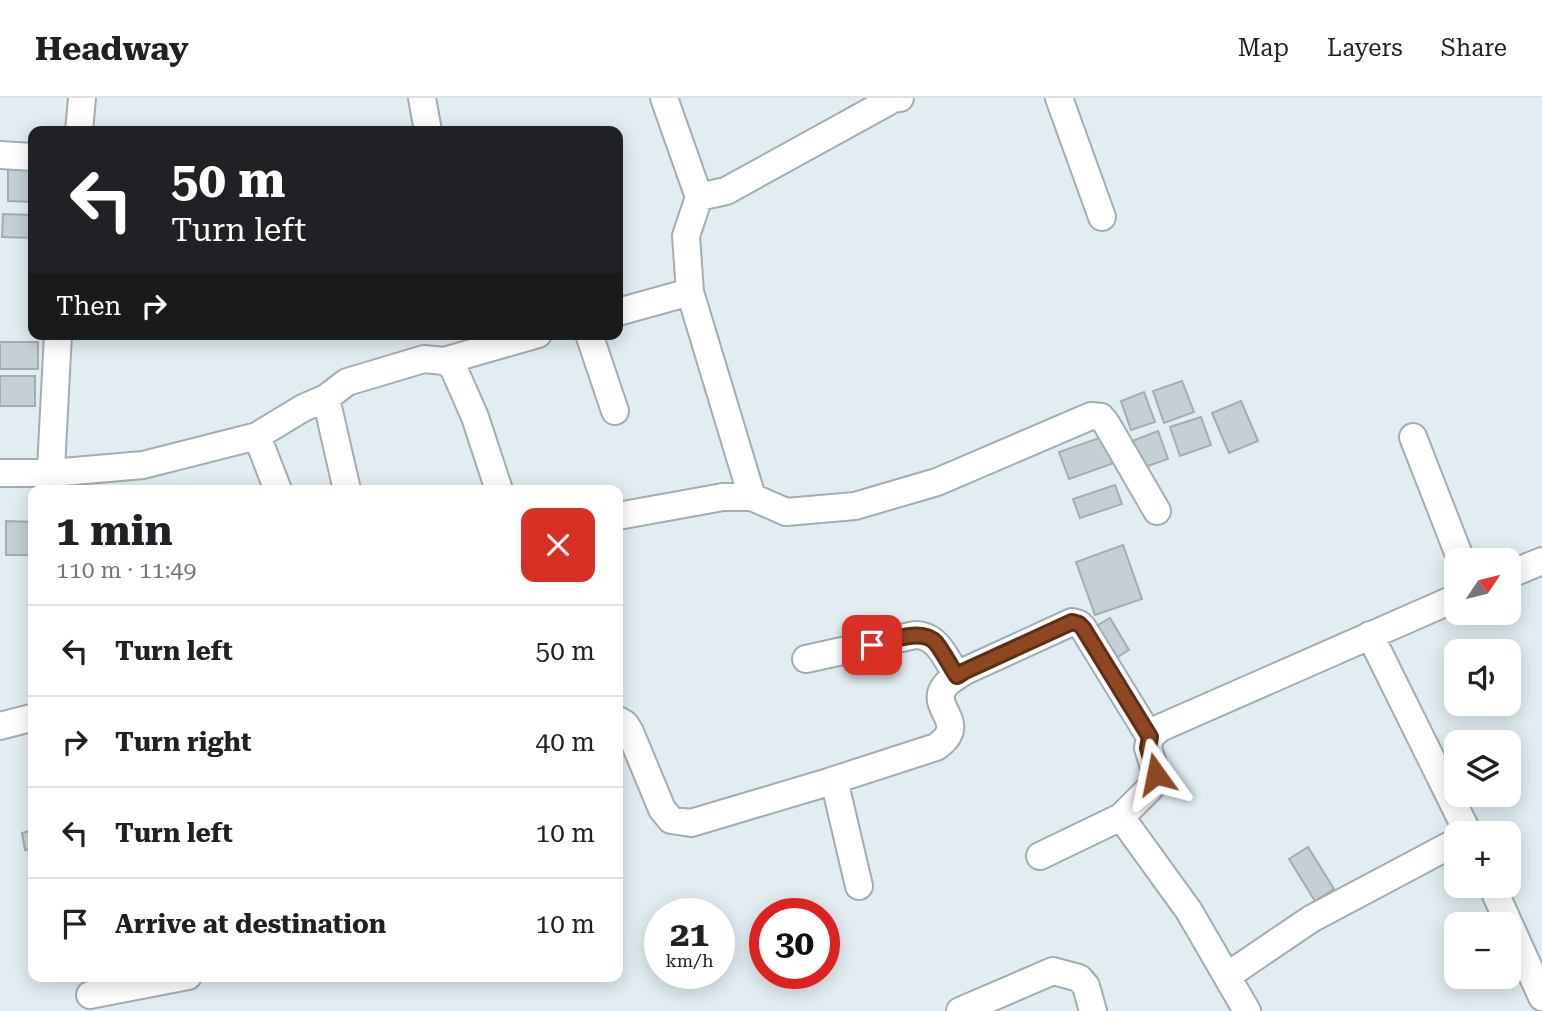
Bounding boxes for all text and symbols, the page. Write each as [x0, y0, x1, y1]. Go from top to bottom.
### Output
text: Headway [35, 29, 189, 68]
text: Map [1238, 34, 1289, 62]
text: Layers [1327, 34, 1403, 62]
text: Share [1441, 34, 1507, 62]
text: 50 m [171, 152, 286, 209]
icon: left [56, 154, 147, 245]
text: Turn left [171, 211, 306, 249]
icon: right [135, 287, 173, 325]
text: Then [56, 291, 121, 321]
text: 1 min [56, 506, 173, 555]
button: close [521, 508, 595, 582]
north arrow [1444, 548, 1521, 625]
map controls [1444, 548, 1521, 989]
text: 110 m · 11:49 [56, 557, 196, 584]
pin [842, 615, 902, 675]
icon: arrive [853, 626, 891, 664]
icon: left [56, 632, 94, 670]
text: Turn left [115, 636, 233, 666]
text: 50 m [536, 636, 595, 666]
button: sound [1444, 639, 1521, 716]
icon: right [56, 723, 94, 761]
text: Turn right [115, 727, 251, 757]
text: 40 m [536, 727, 595, 757]
button: layers [1444, 730, 1521, 807]
position arrow [1119, 737, 1193, 811]
icon: left [56, 814, 94, 852]
text: Turn left [115, 818, 233, 848]
text: 10 m [536, 818, 595, 848]
button: + [1444, 821, 1521, 898]
speed limit sign: 30 [749, 898, 840, 989]
icon: arrive [56, 905, 94, 943]
text: Arrive at destination [115, 909, 386, 939]
text: 10 m [536, 909, 595, 939]
button: − [1444, 912, 1521, 989]
text: 21 [670, 914, 709, 955]
text: km/h [665, 950, 714, 971]

